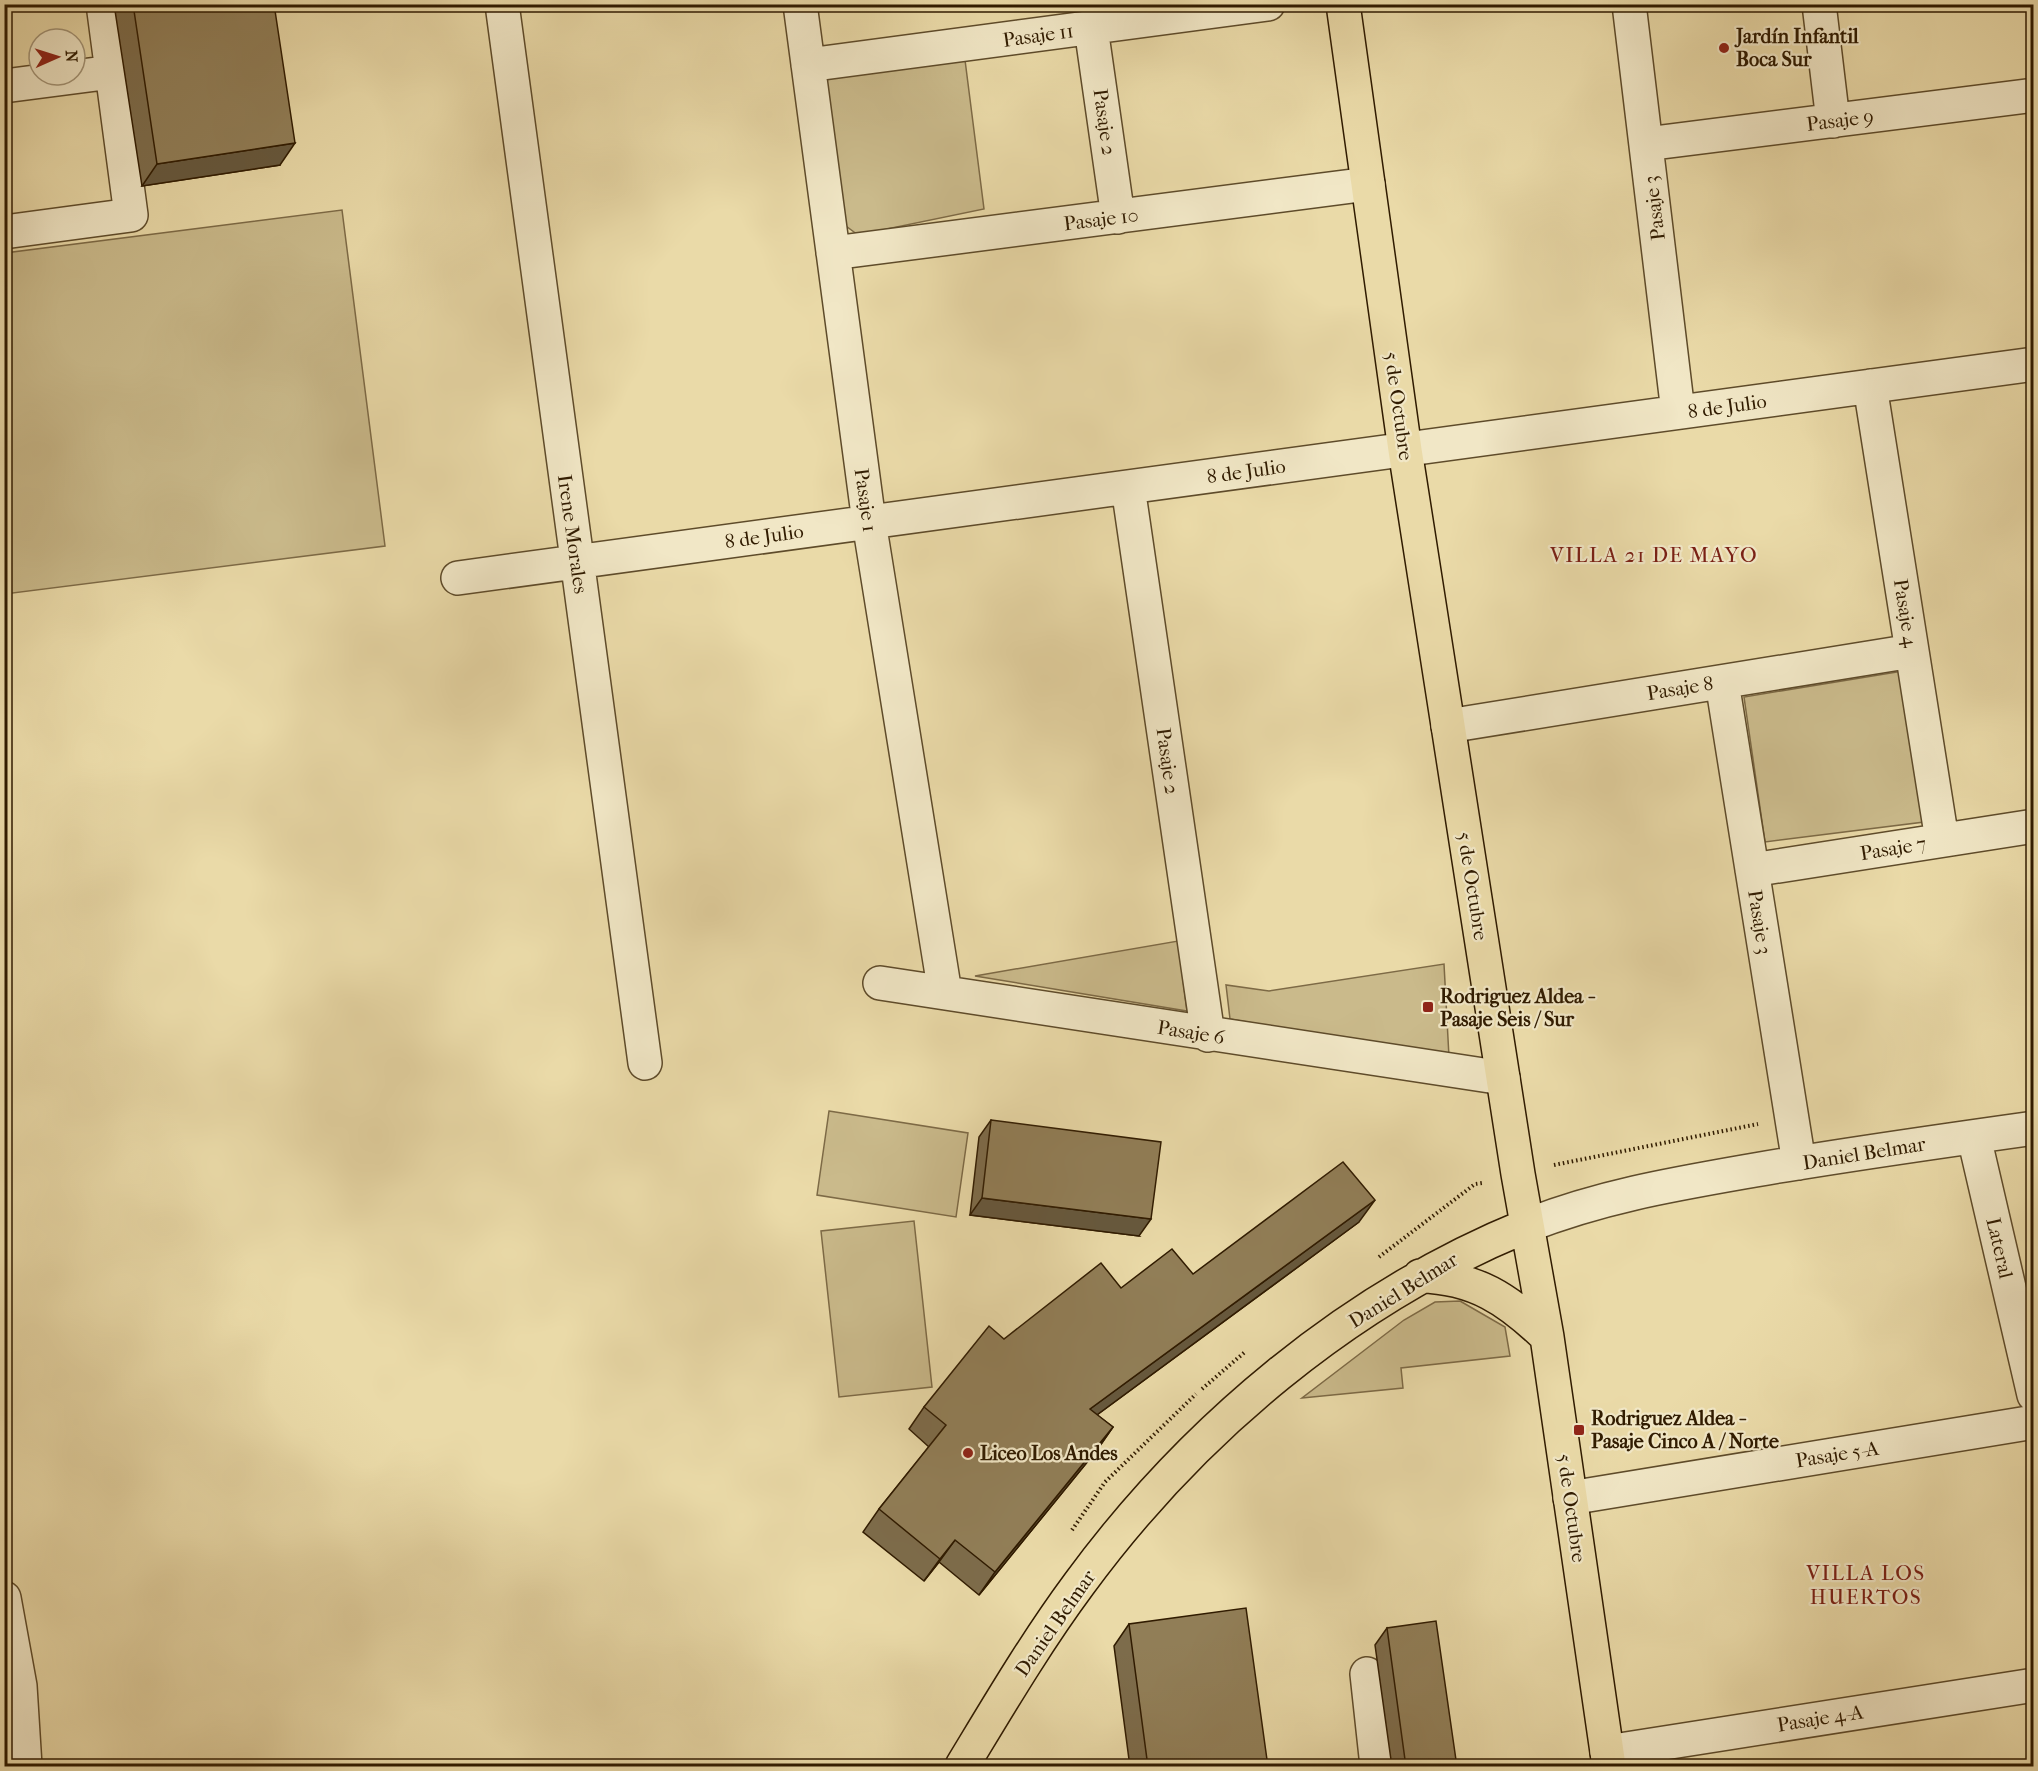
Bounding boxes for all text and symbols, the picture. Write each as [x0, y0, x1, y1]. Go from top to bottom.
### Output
street label: Pasaje 11 [1001, 19, 1075, 52]
place label: Jardín Infantil Boca Sur [1734, 25, 1859, 71]
north arrow [27, 27, 87, 87]
marker: Jardín Infantil Boca Sur [1717, 41, 1731, 55]
text: N [62, 50, 81, 64]
street label: Pasaje 2 [1088, 87, 1121, 157]
street label: Pasaje 9 [1805, 105, 1875, 136]
street label: Pasaje 3 [1639, 174, 1670, 242]
street label: Pasaje 10 [1062, 204, 1140, 235]
street label: 5 de Octubre [1379, 350, 1418, 462]
street label: 8 de Julio [1686, 390, 1768, 423]
street label: 8 de Julio [1205, 455, 1287, 488]
street label: Pasaje 1 [850, 467, 881, 533]
street label: Irene Morales [553, 473, 592, 595]
street label: 8 de Julio [723, 520, 805, 553]
district label: VILLA 21 DE MAYO [1549, 543, 1758, 567]
street label: Pasaje 4 [1889, 577, 1922, 650]
street label: Pasaje 8 [1645, 672, 1715, 705]
street label: Pasaje 2 [1151, 726, 1184, 796]
street label: 5 de Octubre [1453, 830, 1492, 942]
street label: Pasaje 7 [1858, 832, 1928, 865]
street label: Pasaje 3 [1743, 888, 1776, 956]
place label: Rodriguez Aldea - Pasaje Seis / Sur [1440, 985, 1596, 1031]
marker: Rodriguez Aldea - Pasaje Seis / Sur [1421, 1000, 1435, 1014]
street label: Pasaje 6 [1156, 1016, 1226, 1049]
street label: Daniel Belmar [1801, 1132, 1928, 1175]
street label: Lateral [1981, 1215, 2018, 1281]
street label: Daniel Belmar [1344, 1247, 1462, 1333]
place label: Rodriguez Aldea - Pasaje Cinco A / Norte [1591, 1407, 1779, 1453]
marker: Rodriguez Aldea - Pasaje Cinco A / Norte [1572, 1423, 1586, 1437]
street label: Pasaje 5-A [1794, 1436, 1881, 1472]
place label: Liceo Los Andes [980, 1442, 1118, 1465]
marker: Liceo Los Andes [961, 1446, 975, 1460]
street label: 5 de Octubre [1552, 1452, 1591, 1564]
district label: VILLA LOS HUERTOS [1805, 1561, 1926, 1609]
street label: Daniel Belmar [1010, 1565, 1101, 1681]
street label: Pasaje 4-A [1775, 1700, 1866, 1737]

